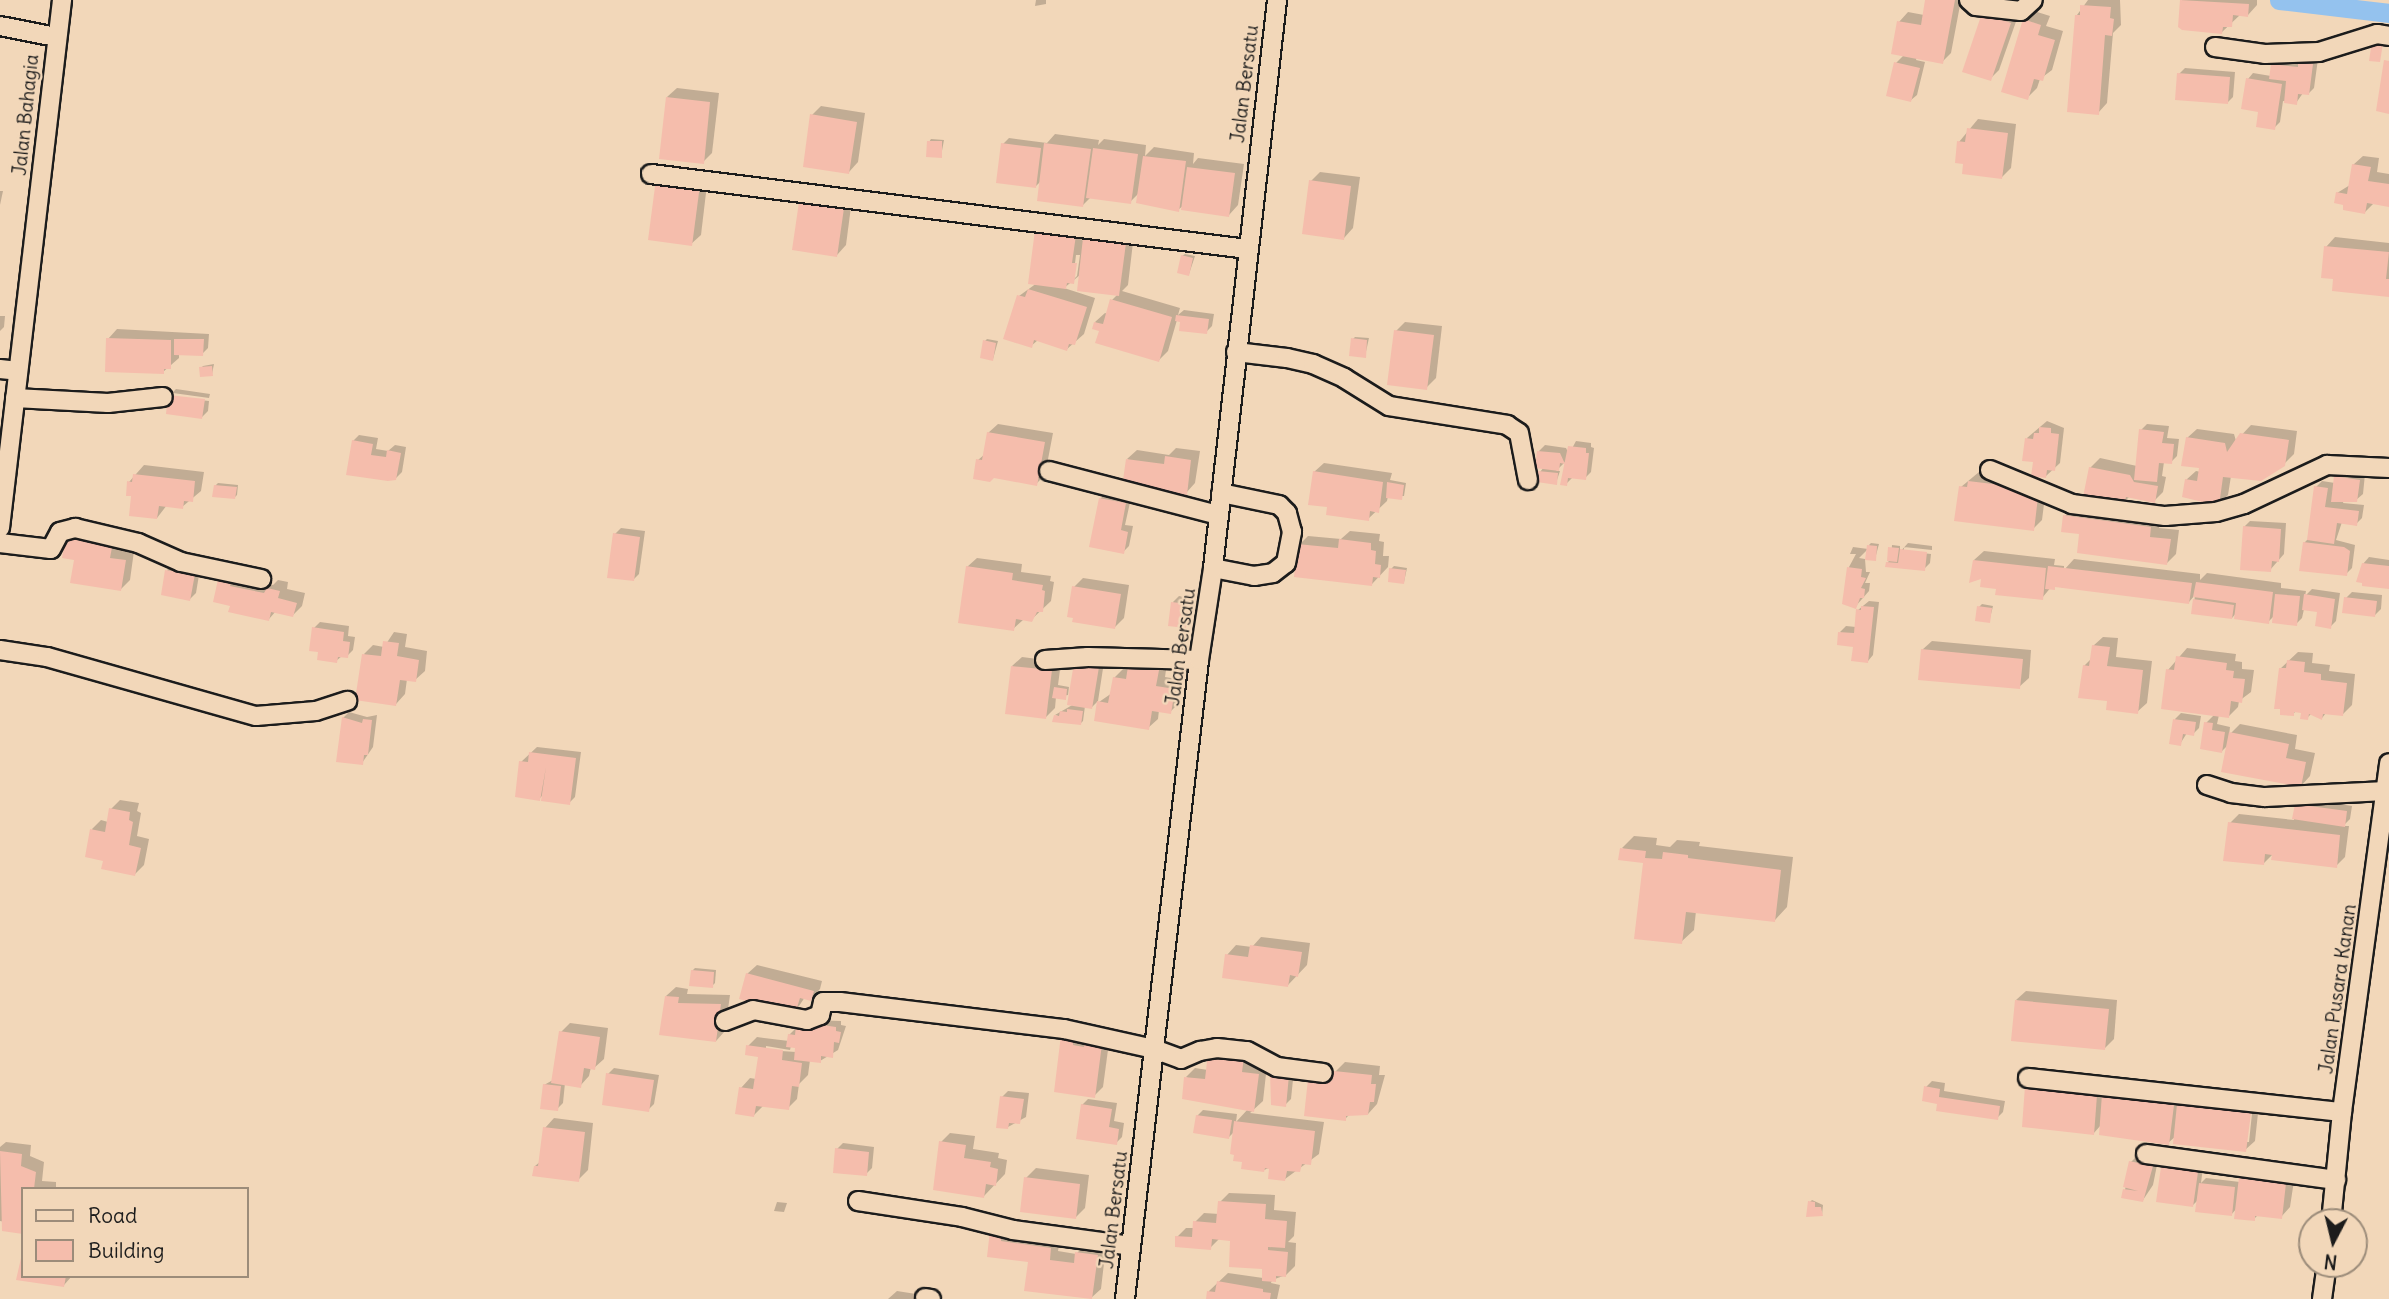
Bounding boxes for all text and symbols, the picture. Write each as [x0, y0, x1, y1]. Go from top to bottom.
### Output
street label: Jalan Bersatu [1226, 24, 1264, 144]
street label: Jalan Bahagia [8, 53, 44, 177]
street label: Jalan Bersatu [1161, 587, 1201, 707]
street label: Jalan Pusara Kanan [2315, 903, 2361, 1075]
street label: Jalan Bersatu [1095, 1150, 1133, 1270]
legend [21, 1187, 248, 1278]
text: Road [88, 1202, 137, 1229]
north arrow [2298, 1208, 2368, 1278]
text: Building [88, 1237, 164, 1264]
text: N [2323, 1249, 2339, 1275]

